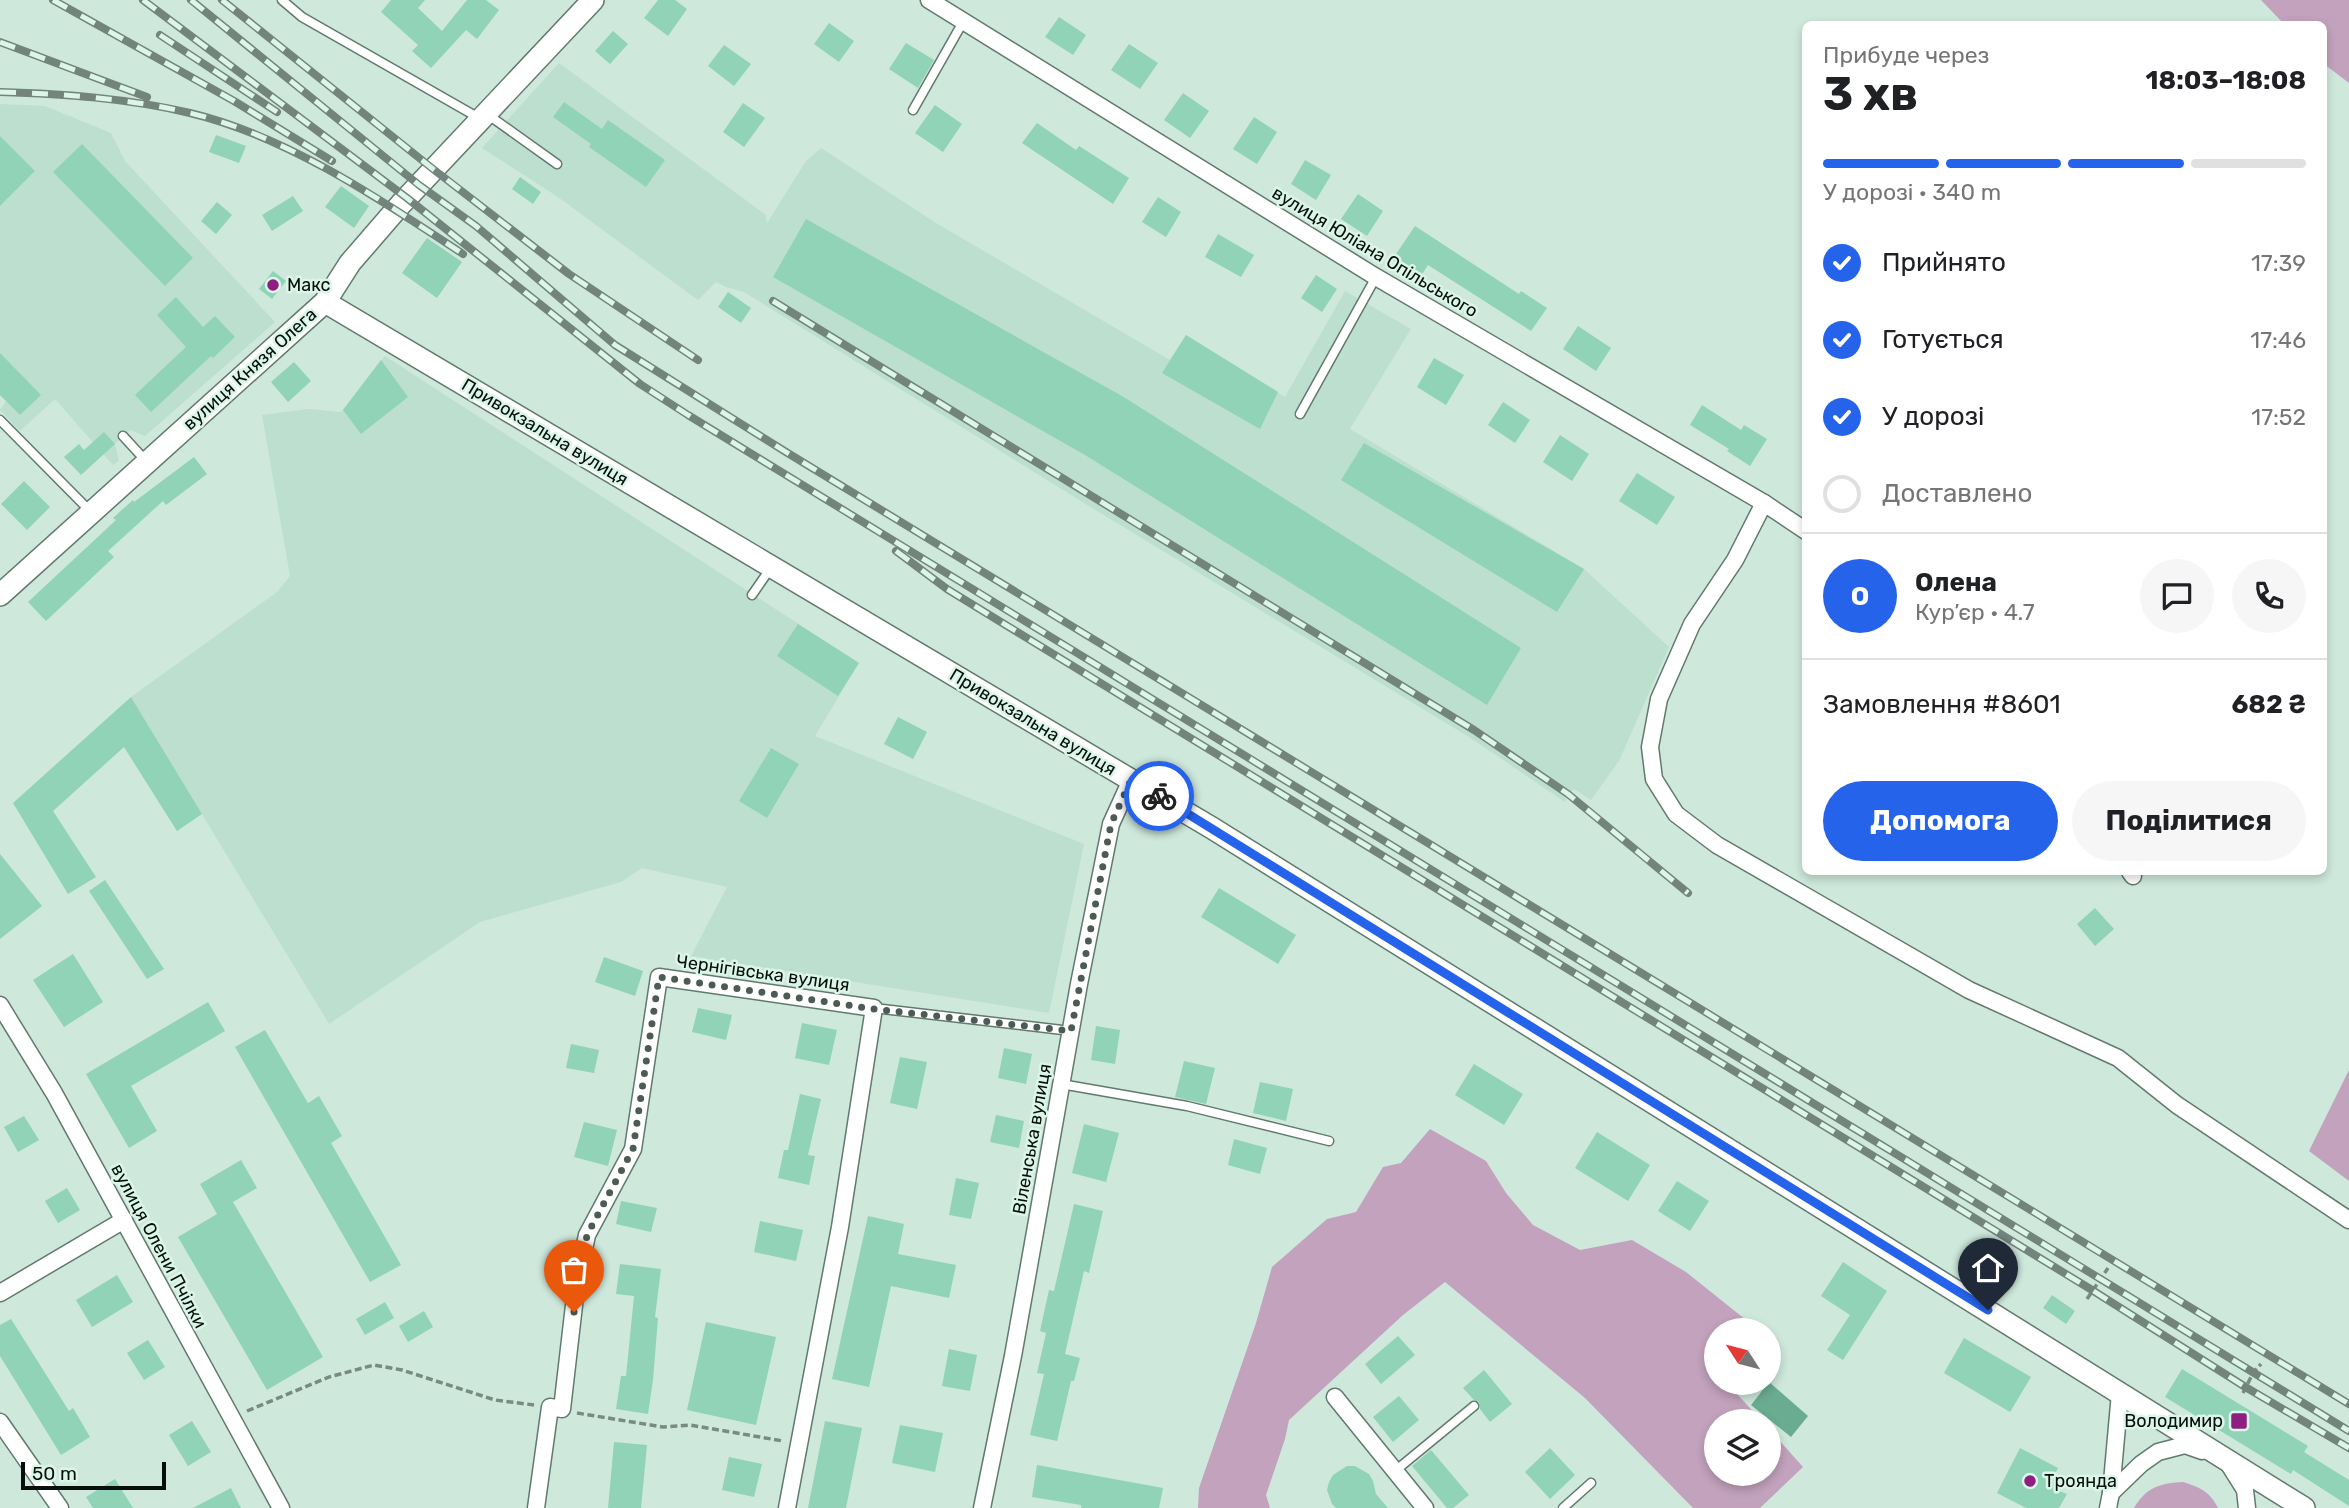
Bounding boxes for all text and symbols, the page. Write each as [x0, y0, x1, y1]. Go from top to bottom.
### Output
text: Прибуде через [1823, 41, 1989, 69]
text: 18:03–18:08 [2146, 65, 2306, 96]
text: 3 хв [1823, 67, 1918, 122]
text: У дорозі · 340 m [1823, 178, 2001, 206]
street label: вулиця Юліана Опільського [1268, 182, 1482, 322]
icon: check [1823, 244, 1861, 282]
text: Прийнято [1882, 247, 2006, 278]
text: 17:39 [2251, 249, 2306, 277]
place label: Макс [287, 274, 330, 296]
marker: Макс [265, 277, 281, 293]
street label: вулиця Князя Олега [179, 303, 321, 435]
icon: check [1823, 321, 1861, 359]
text: Готується [1882, 324, 2004, 355]
text: 17:46 [2250, 326, 2306, 354]
street label: Привокзальна вулиця [458, 374, 632, 490]
icon: check [1823, 398, 1861, 436]
text: У дорозі [1882, 401, 1984, 432]
text: 17:52 [2251, 403, 2306, 431]
text: Доставлено [1882, 478, 2032, 509]
button: chat [2140, 559, 2214, 633]
button: phone [2232, 559, 2306, 633]
text: Олена [1915, 567, 1997, 598]
text: О [1851, 581, 1869, 612]
text: Кур’єр · 4.7 [1915, 598, 2035, 626]
street label: Привокзальна вулиця [946, 664, 1120, 780]
text: Замовлення #8601 [1823, 689, 2061, 720]
text: 682 ₴ [2231, 689, 2306, 720]
courier [1124, 761, 1194, 831]
icon: bike [1140, 777, 1178, 815]
button: Допомога [1823, 781, 2058, 861]
button: Поділитися [2072, 781, 2306, 861]
street label: Чернігівська вулиця [675, 950, 851, 996]
street label: Віленська вулиця [1008, 1062, 1056, 1216]
street label: вулиця Олени Пчілки [106, 1160, 212, 1332]
pin [1958, 1238, 2018, 1310]
pin [544, 1240, 604, 1312]
icon: home [1969, 1249, 2007, 1287]
icon: bag [555, 1251, 593, 1289]
north arrow [1704, 1318, 1782, 1395]
map controls [1704, 1318, 1781, 1486]
button: layers [1704, 1409, 1781, 1486]
place label: Володимир [2124, 1410, 2223, 1432]
marker: Володимир [2229, 1411, 2249, 1431]
scale bar [21, 1459, 166, 1491]
text: 50 m [32, 1462, 77, 1485]
place label: Троянда [2044, 1470, 2117, 1492]
marker: Троянда [2022, 1473, 2038, 1489]

